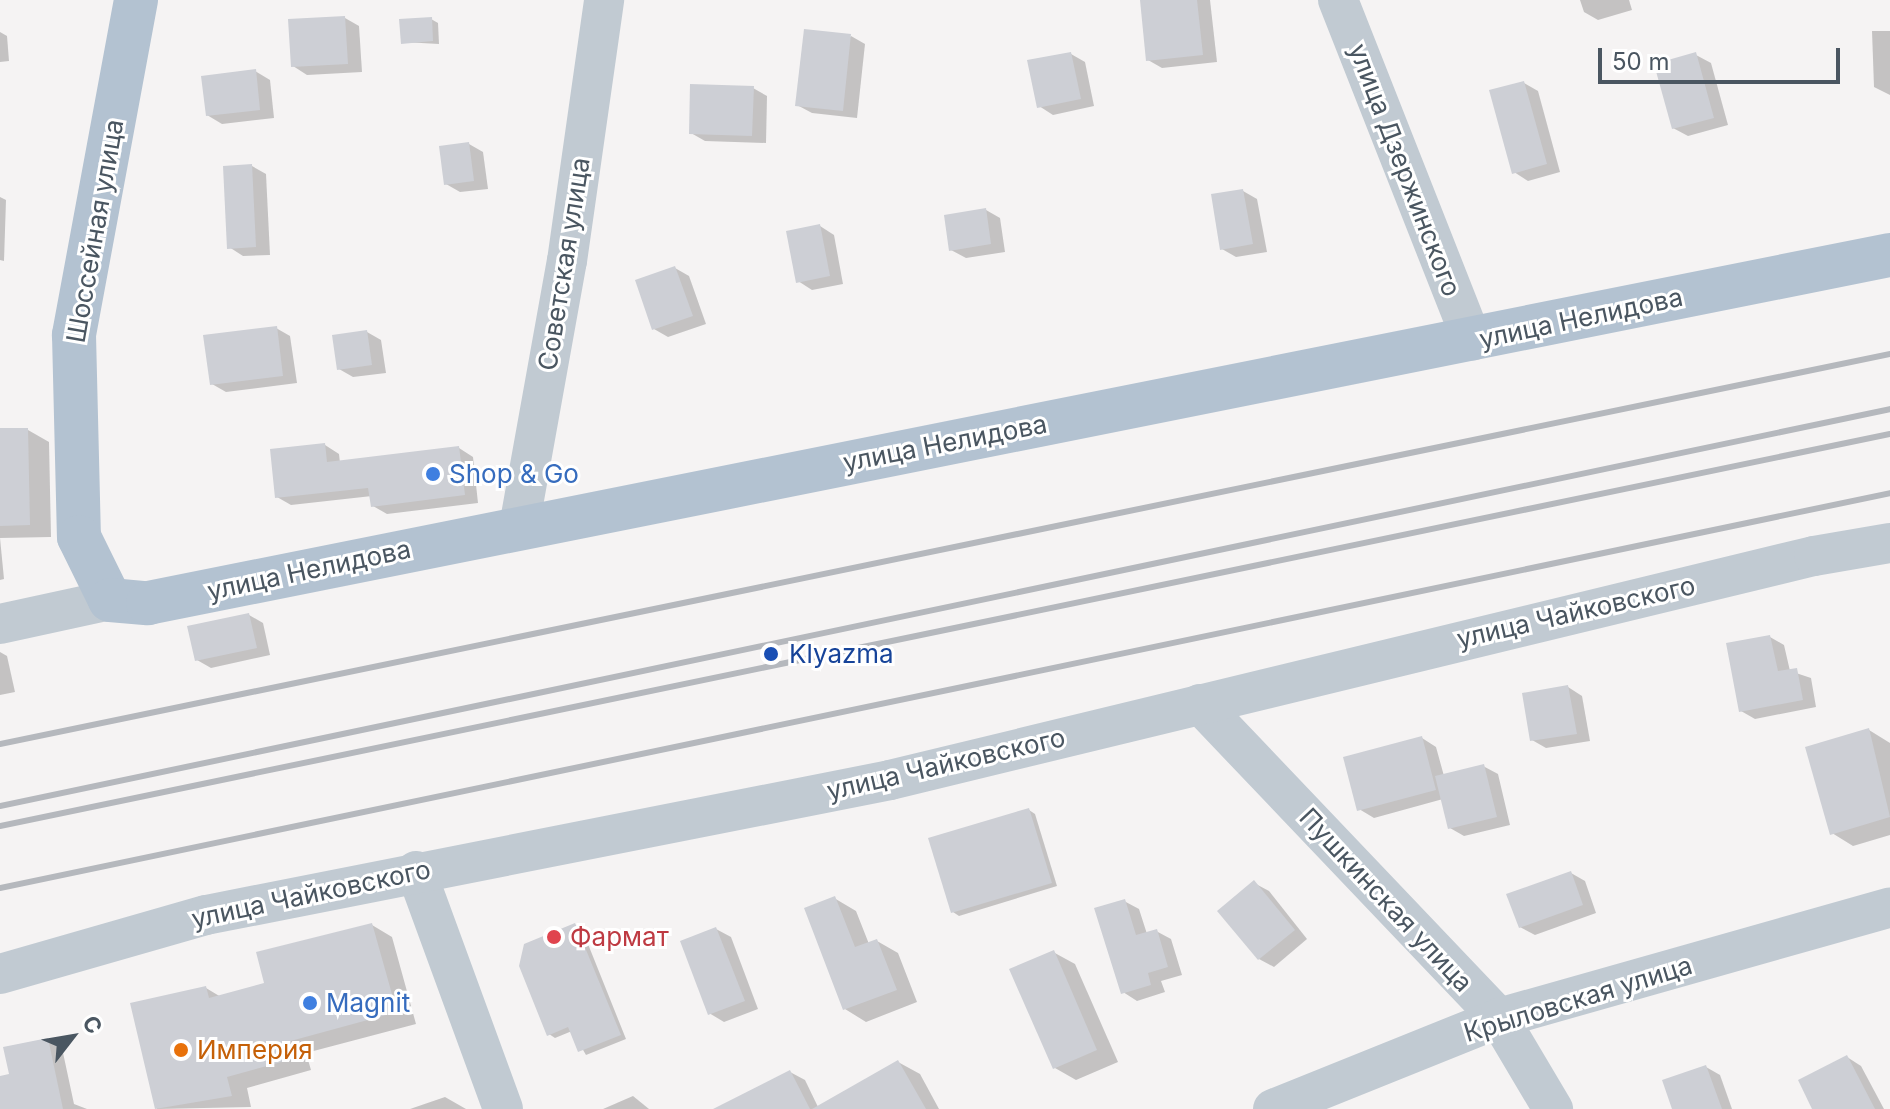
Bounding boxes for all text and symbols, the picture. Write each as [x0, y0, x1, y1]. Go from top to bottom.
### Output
scale bar [1602, 32, 1844, 82]
street label: улица Дзержинского [1342, 39, 1468, 301]
text: 50 m [1612, 47, 1670, 76]
street label: Шоссейная улица [60, 117, 130, 345]
street label: Советская улица [532, 155, 596, 373]
street label: улица Нелидова [1476, 281, 1686, 355]
street label: улица Нелидова [840, 408, 1050, 478]
place label: Shop & Go [449, 458, 579, 490]
marker: Shop & Go [424, 465, 442, 483]
street label: улица Нелидова [204, 533, 414, 607]
street label: улица Чайковского [1454, 569, 1698, 655]
place label: Klyazma [789, 638, 894, 670]
marker: Klyazma [760, 643, 782, 665]
street label: улица Чайковского [824, 721, 1068, 807]
street label: Пушкинская улица [1293, 802, 1479, 998]
street label: улица Чайковского [189, 853, 433, 935]
place label: Фармат [570, 921, 669, 953]
marker: Фармат [545, 928, 563, 946]
street label: Крыловская улица [1460, 949, 1696, 1049]
place label: Magnit [326, 987, 410, 1019]
marker: Magnit [301, 994, 319, 1012]
north arrow [32, 997, 112, 1077]
text: С [77, 1011, 108, 1038]
place label: Империя [197, 1034, 313, 1066]
marker: Империя [172, 1041, 190, 1059]

